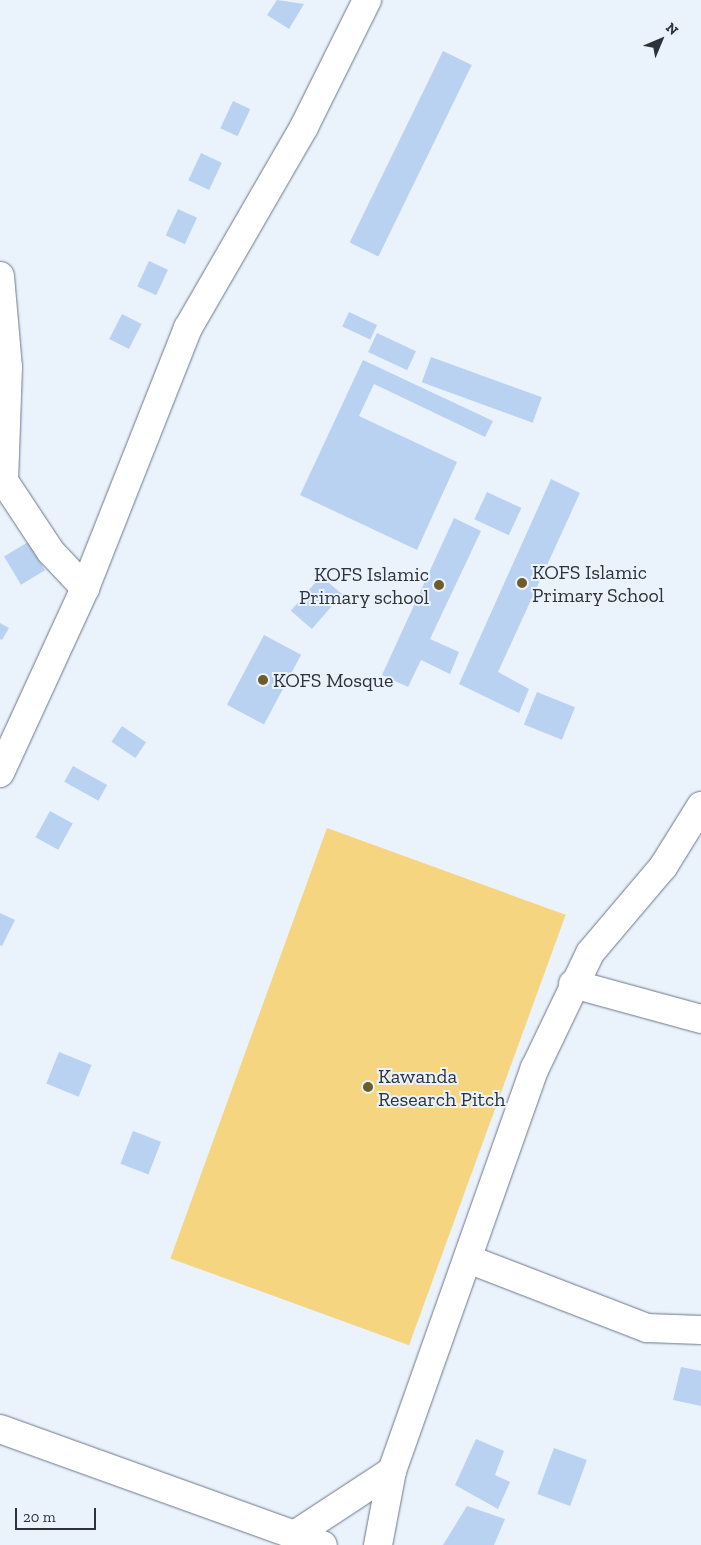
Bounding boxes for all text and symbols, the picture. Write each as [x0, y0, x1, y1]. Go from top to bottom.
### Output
north arrow [636, 15, 686, 65]
text: N [662, 19, 682, 39]
place label: KOFS Islamic Primary School [532, 560, 664, 607]
place label: KOFS Islamic Primary school [298, 562, 429, 609]
marker: KOFS Islamic Primary School [516, 577, 528, 589]
marker: KOFS Islamic Primary school [433, 579, 445, 591]
place label: KOFS Mosque [273, 668, 393, 692]
marker: KOFS Mosque [257, 674, 269, 686]
place label: Kawanda Research Pitch [378, 1064, 506, 1111]
marker: Kawanda Research Pitch [362, 1081, 374, 1093]
scale bar [18, 1498, 99, 1530]
text: 20 m [23, 1508, 56, 1526]

